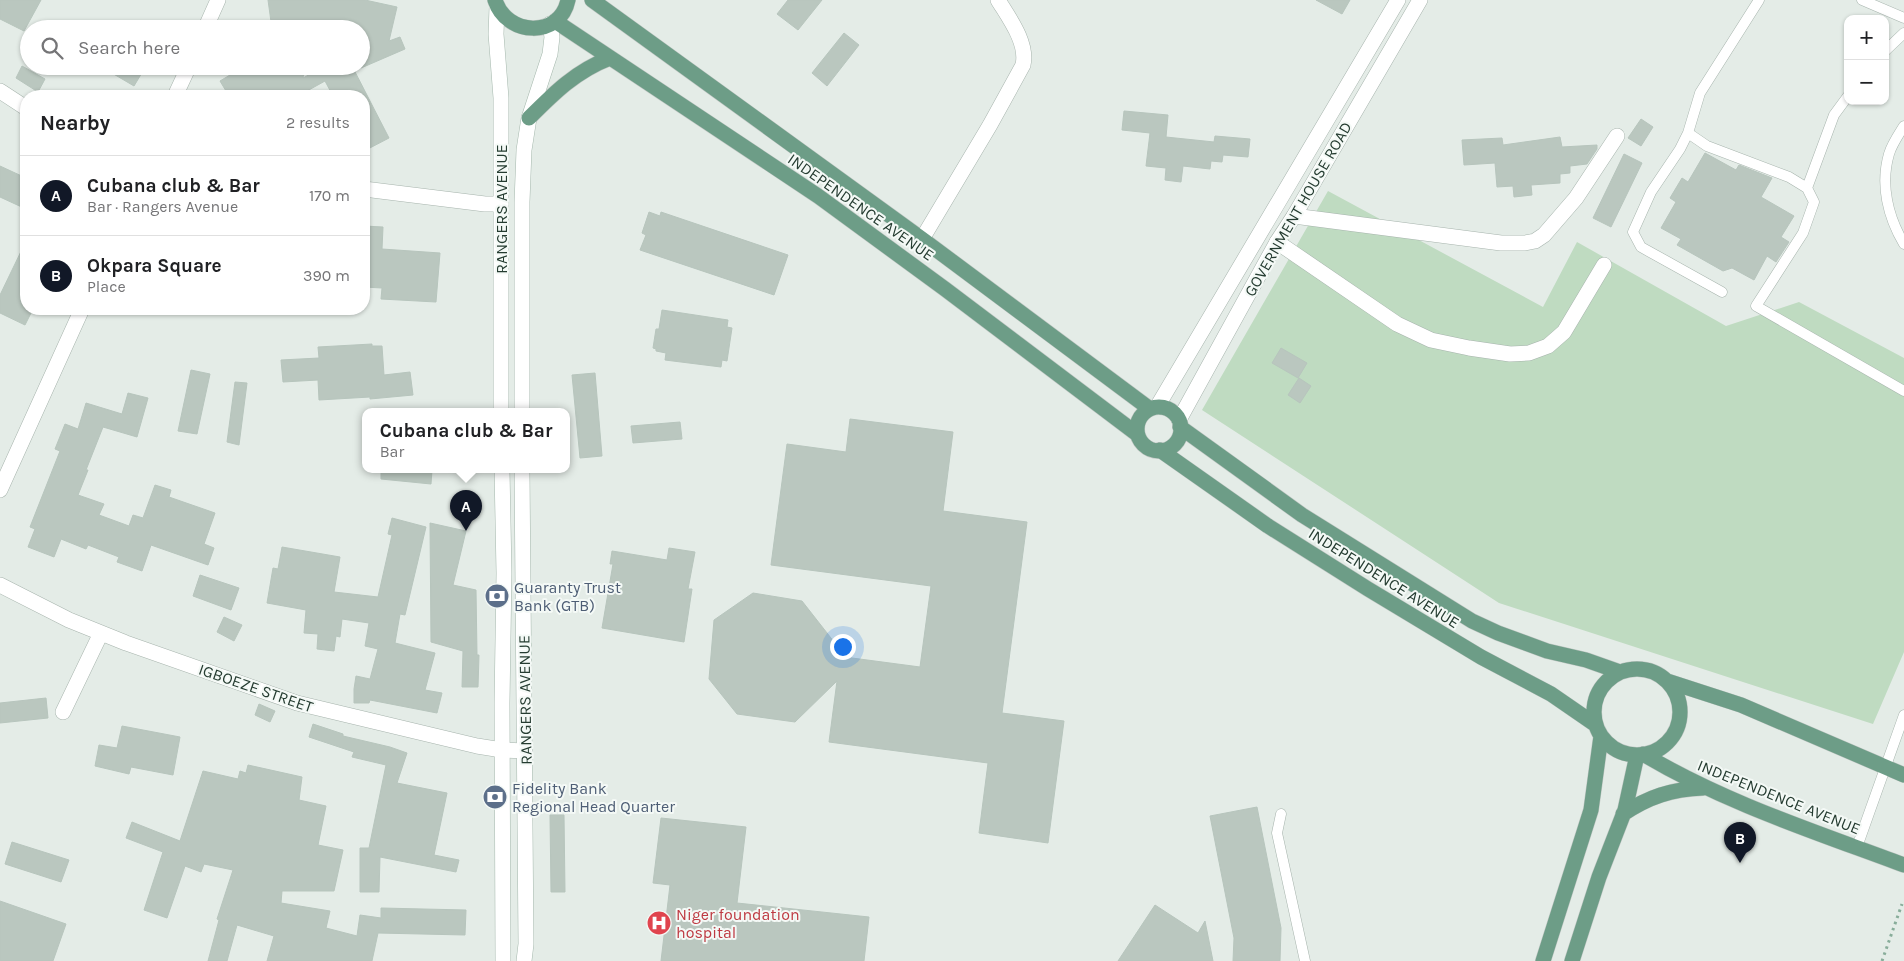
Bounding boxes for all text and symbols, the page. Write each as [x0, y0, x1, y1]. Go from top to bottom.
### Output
map controls [1844, 15, 1889, 105]
button: + [1844, 15, 1889, 60]
search box [20, 20, 370, 75]
icon: search [38, 34, 66, 62]
text: Search here [78, 37, 180, 59]
button: − [1844, 60, 1889, 105]
text: Nearby [40, 111, 110, 135]
text: 2 results [286, 113, 350, 132]
street label: GOVERNMENT HOUSE ROAD [1240, 118, 1356, 300]
street label: RANGERS AVENUE [492, 144, 511, 274]
street label: INDEPENDENCE AVENUE [784, 149, 938, 265]
text: Cubana club & Bar [87, 175, 260, 197]
text: A [51, 186, 61, 205]
text: 170 m [309, 186, 350, 205]
text: Bar · Rangers Avenue [87, 197, 238, 216]
text: Okpara Square [87, 255, 222, 277]
text: B [51, 266, 61, 285]
text: 390 m [303, 266, 350, 285]
text: Place [87, 277, 126, 296]
popup [362, 408, 570, 473]
text: Cubana club & Bar [380, 420, 552, 442]
text: Bar [380, 442, 404, 461]
pin: A [450, 490, 482, 531]
street label: INDEPENDENCE AVENUE [1305, 524, 1463, 632]
place label: Guaranty Trust Bank (GTB) [514, 578, 621, 615]
bank icon: Guaranty Trust Bank (GTB) [484, 583, 510, 609]
your location [830, 634, 856, 660]
street label: RANGERS AVENUE [514, 635, 536, 765]
street label: IGBOEZE STREET [196, 660, 316, 716]
street label: INDEPENDENCE AVENUE [1695, 756, 1863, 838]
place label: Fidelity Bank Regional Head Quarter [512, 779, 675, 816]
bank icon: Fidelity Bank Regional Head Quarter [482, 784, 508, 810]
pin: B [1724, 822, 1756, 863]
place label: Niger foundation hospital [676, 905, 800, 942]
hospital icon: Niger foundation hospital [646, 910, 672, 936]

